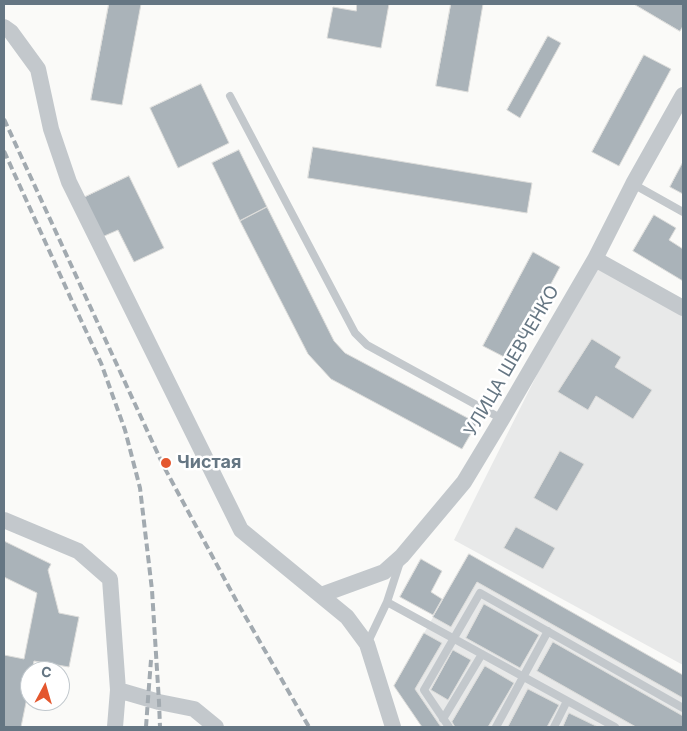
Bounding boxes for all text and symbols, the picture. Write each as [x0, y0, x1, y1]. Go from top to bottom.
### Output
street label: УЛИЦА ШЕВЧЕНКО [460, 282, 564, 440]
place label: Чистая [177, 452, 241, 474]
marker: Чистая [159, 456, 173, 470]
north arrow [20, 661, 70, 711]
text: С [40, 663, 53, 681]

